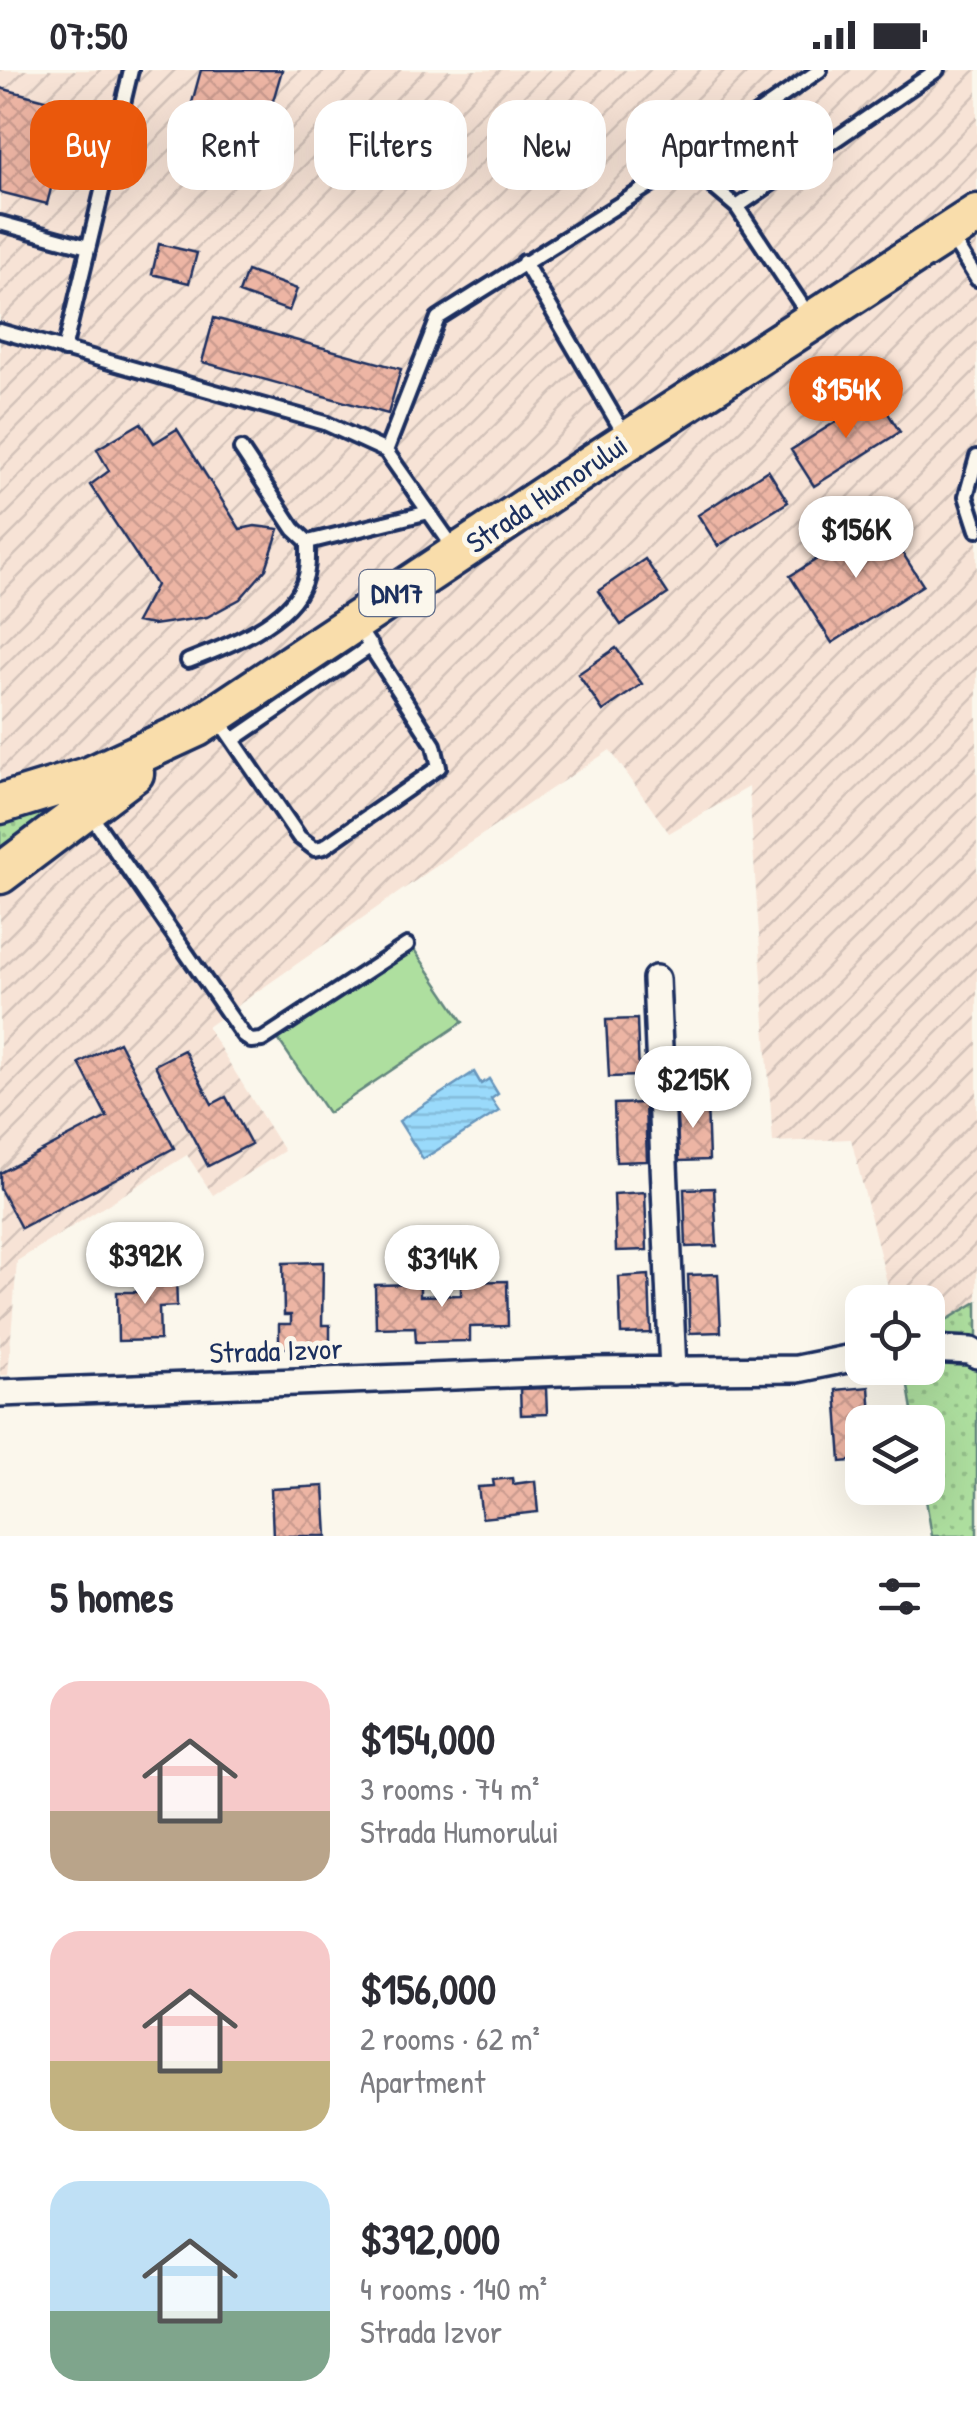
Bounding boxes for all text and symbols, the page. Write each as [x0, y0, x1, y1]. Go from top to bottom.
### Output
text: 07:50 [50, 9, 128, 61]
chip: Buy [30, 100, 147, 190]
chip: Rent [167, 100, 294, 190]
chip: Filters [314, 100, 467, 190]
chip: New [487, 100, 606, 190]
chip: Apartment [626, 100, 833, 190]
pin: $154K [776, 356, 916, 441]
text: $154K [811, 367, 881, 410]
street label: Strada Humorului [458, 424, 635, 562]
pin: $156K [786, 496, 926, 581]
text: $156K [821, 507, 891, 550]
road number: DN17 [360, 570, 434, 616]
pin: $215K [623, 1046, 763, 1131]
text: $215K [656, 1057, 730, 1100]
pin: $392K [75, 1222, 215, 1307]
pin: $314K [372, 1225, 512, 1310]
text: $392K [108, 1233, 182, 1276]
text: $314K [407, 1236, 477, 1279]
map controls [845, 1285, 945, 1505]
button: locate [845, 1285, 945, 1385]
street label: Strada Izvor [209, 1328, 344, 1372]
button: layers [845, 1405, 945, 1505]
text: 5 homes [50, 1568, 173, 1625]
icon: filters [872, 1569, 927, 1624]
text: $154,000 [360, 1710, 495, 1767]
icon: home [130, 1721, 250, 1841]
text: 3 rooms · 74 m² [360, 1767, 539, 1810]
text: Strada Humorului [360, 1810, 559, 1853]
text: $156,000 [360, 1960, 496, 2017]
icon: home [130, 1971, 250, 2091]
text: 2 rooms · 62 m² [360, 2017, 540, 2060]
text: Apartment [360, 2060, 485, 2103]
text: $392,000 [360, 2210, 500, 2267]
icon: home [130, 2221, 250, 2341]
text: 4 rooms · 140 m² [360, 2267, 547, 2310]
text: Strada Izvor [360, 2310, 502, 2353]

